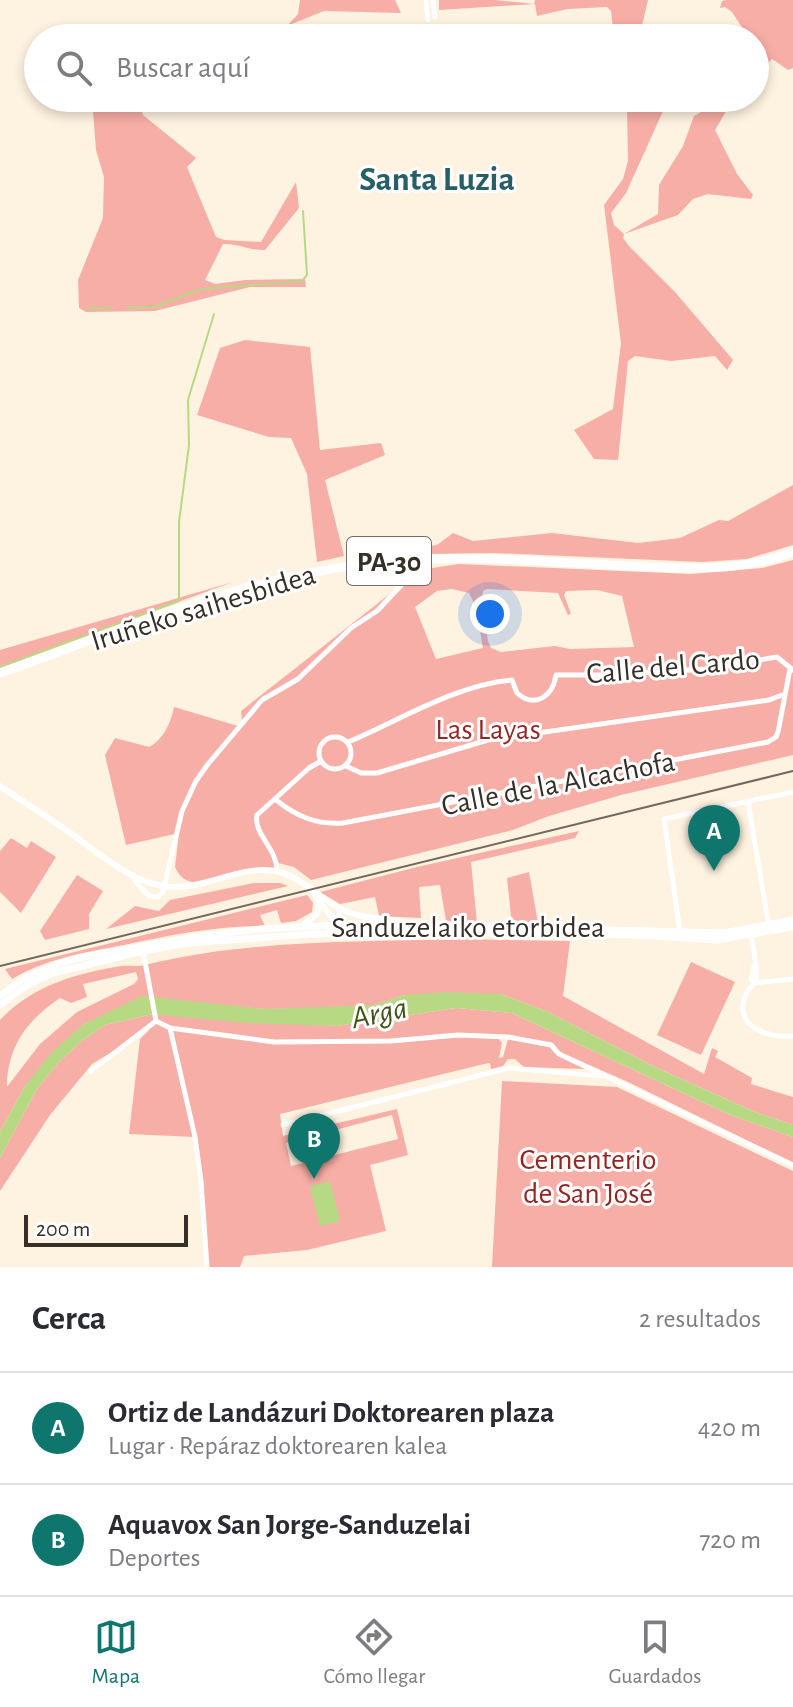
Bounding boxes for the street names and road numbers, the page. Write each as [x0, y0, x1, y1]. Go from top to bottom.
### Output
road number: PA-30 [347, 537, 431, 585]
street label: Iruñeko saihesbidea [87, 560, 319, 656]
street label: Calle del Cardo [585, 644, 761, 690]
street label: Calle de la Alcachofa [439, 747, 678, 821]
street label: Sanduzelaiko etorbidea [331, 913, 605, 943]

